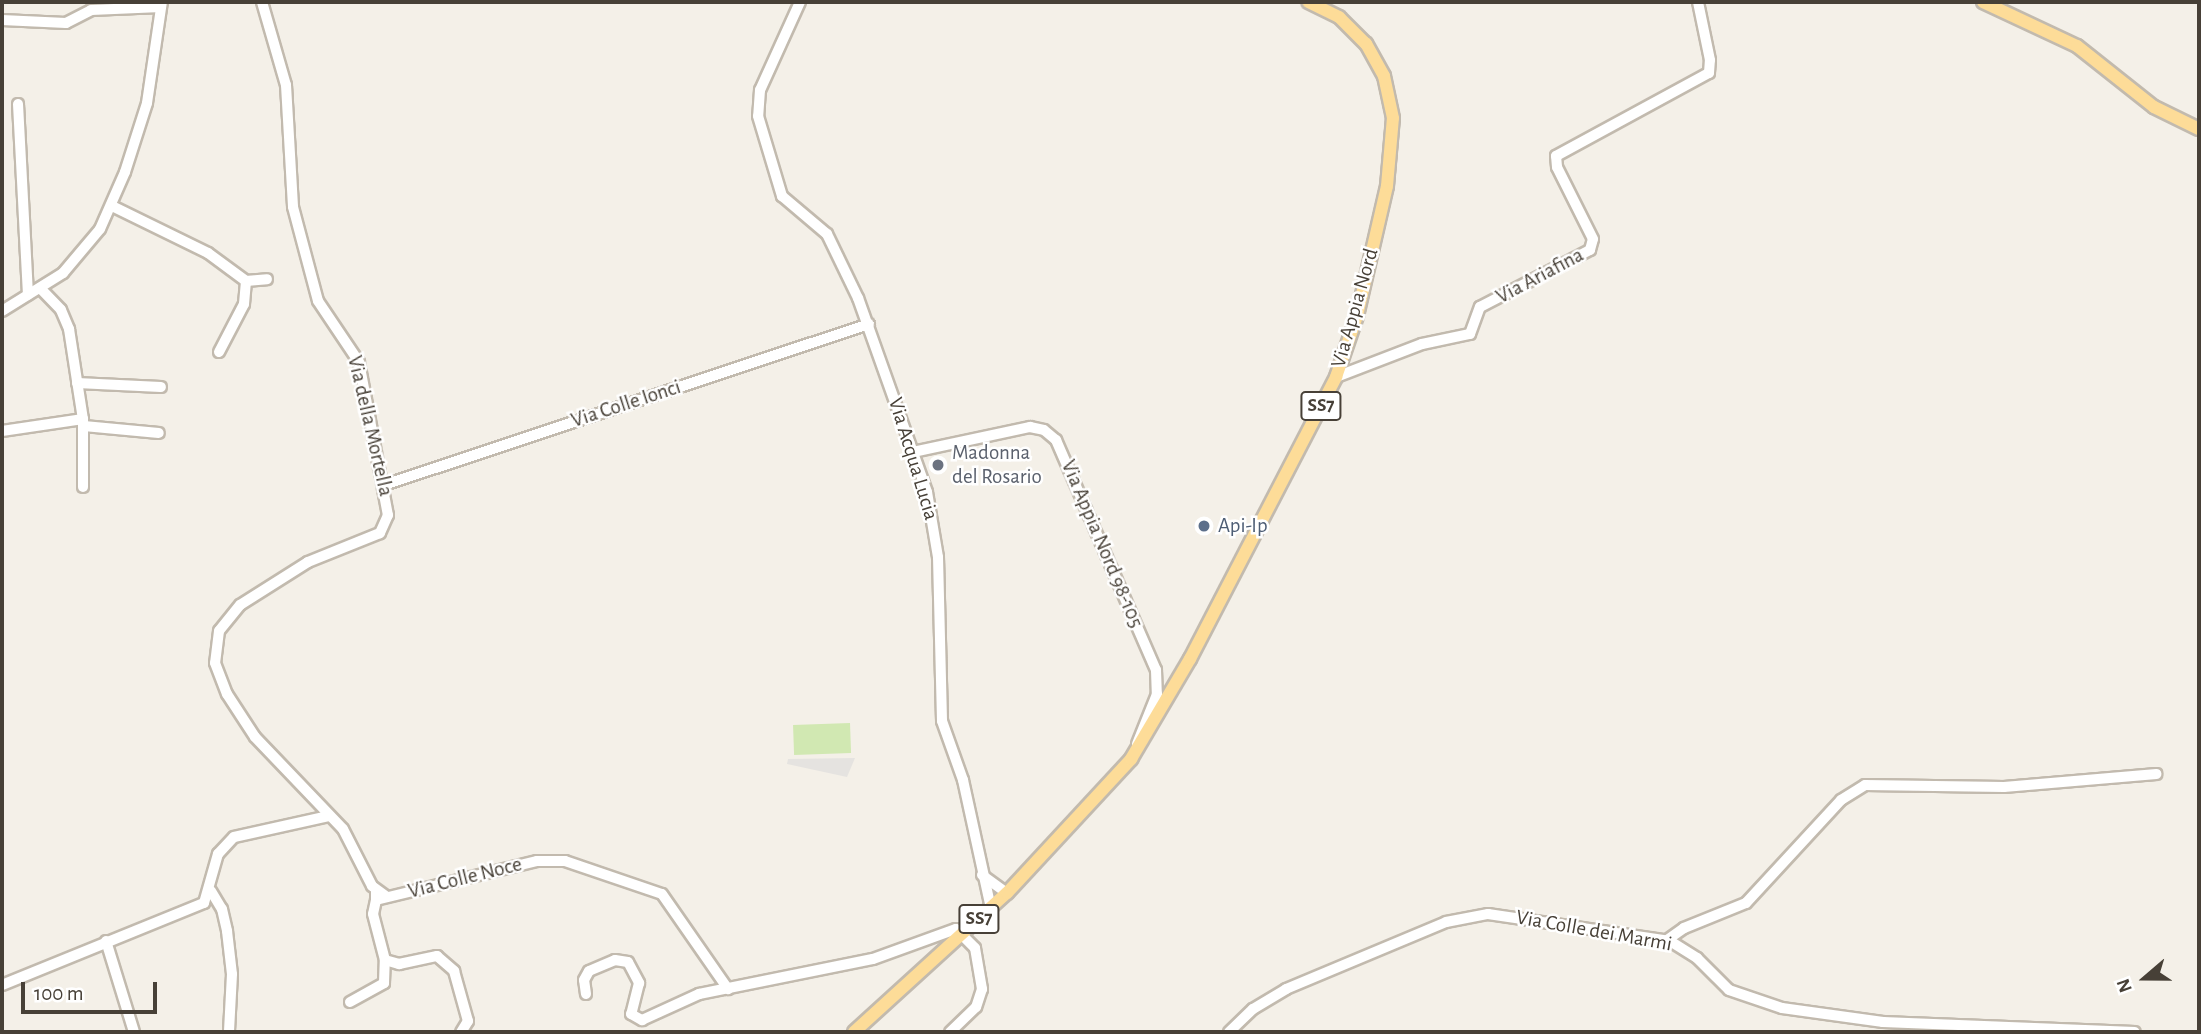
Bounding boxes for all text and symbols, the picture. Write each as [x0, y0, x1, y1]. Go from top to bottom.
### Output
street label: Via Ariafina [1492, 242, 1588, 310]
street label: Via Appia Nord [1326, 245, 1384, 371]
street label: Via della Mortella [342, 353, 398, 499]
street label: Via Colle Ionci [568, 374, 684, 434]
road number: SS7 [1300, 390, 1342, 422]
street label: Via Acqua Lucia [882, 395, 944, 523]
place label: Madonna del Rosario [952, 440, 1042, 490]
street label: Via Appia Nord 98-105 [1055, 456, 1149, 632]
marker: Madonna del Rosario [930, 457, 946, 473]
place label: Api-Ip [1218, 513, 1268, 539]
marker: Api-Ip [1196, 518, 1212, 534]
street label: Via Colle Noce [405, 852, 525, 904]
road number: SS7 [958, 903, 1000, 934]
street label: Via Colle dei Marmi [1514, 905, 1674, 957]
north arrow [2110, 943, 2180, 1013]
scale bar [24, 968, 161, 1012]
text: N [2114, 976, 2136, 995]
text: 100 m [34, 983, 84, 1004]

